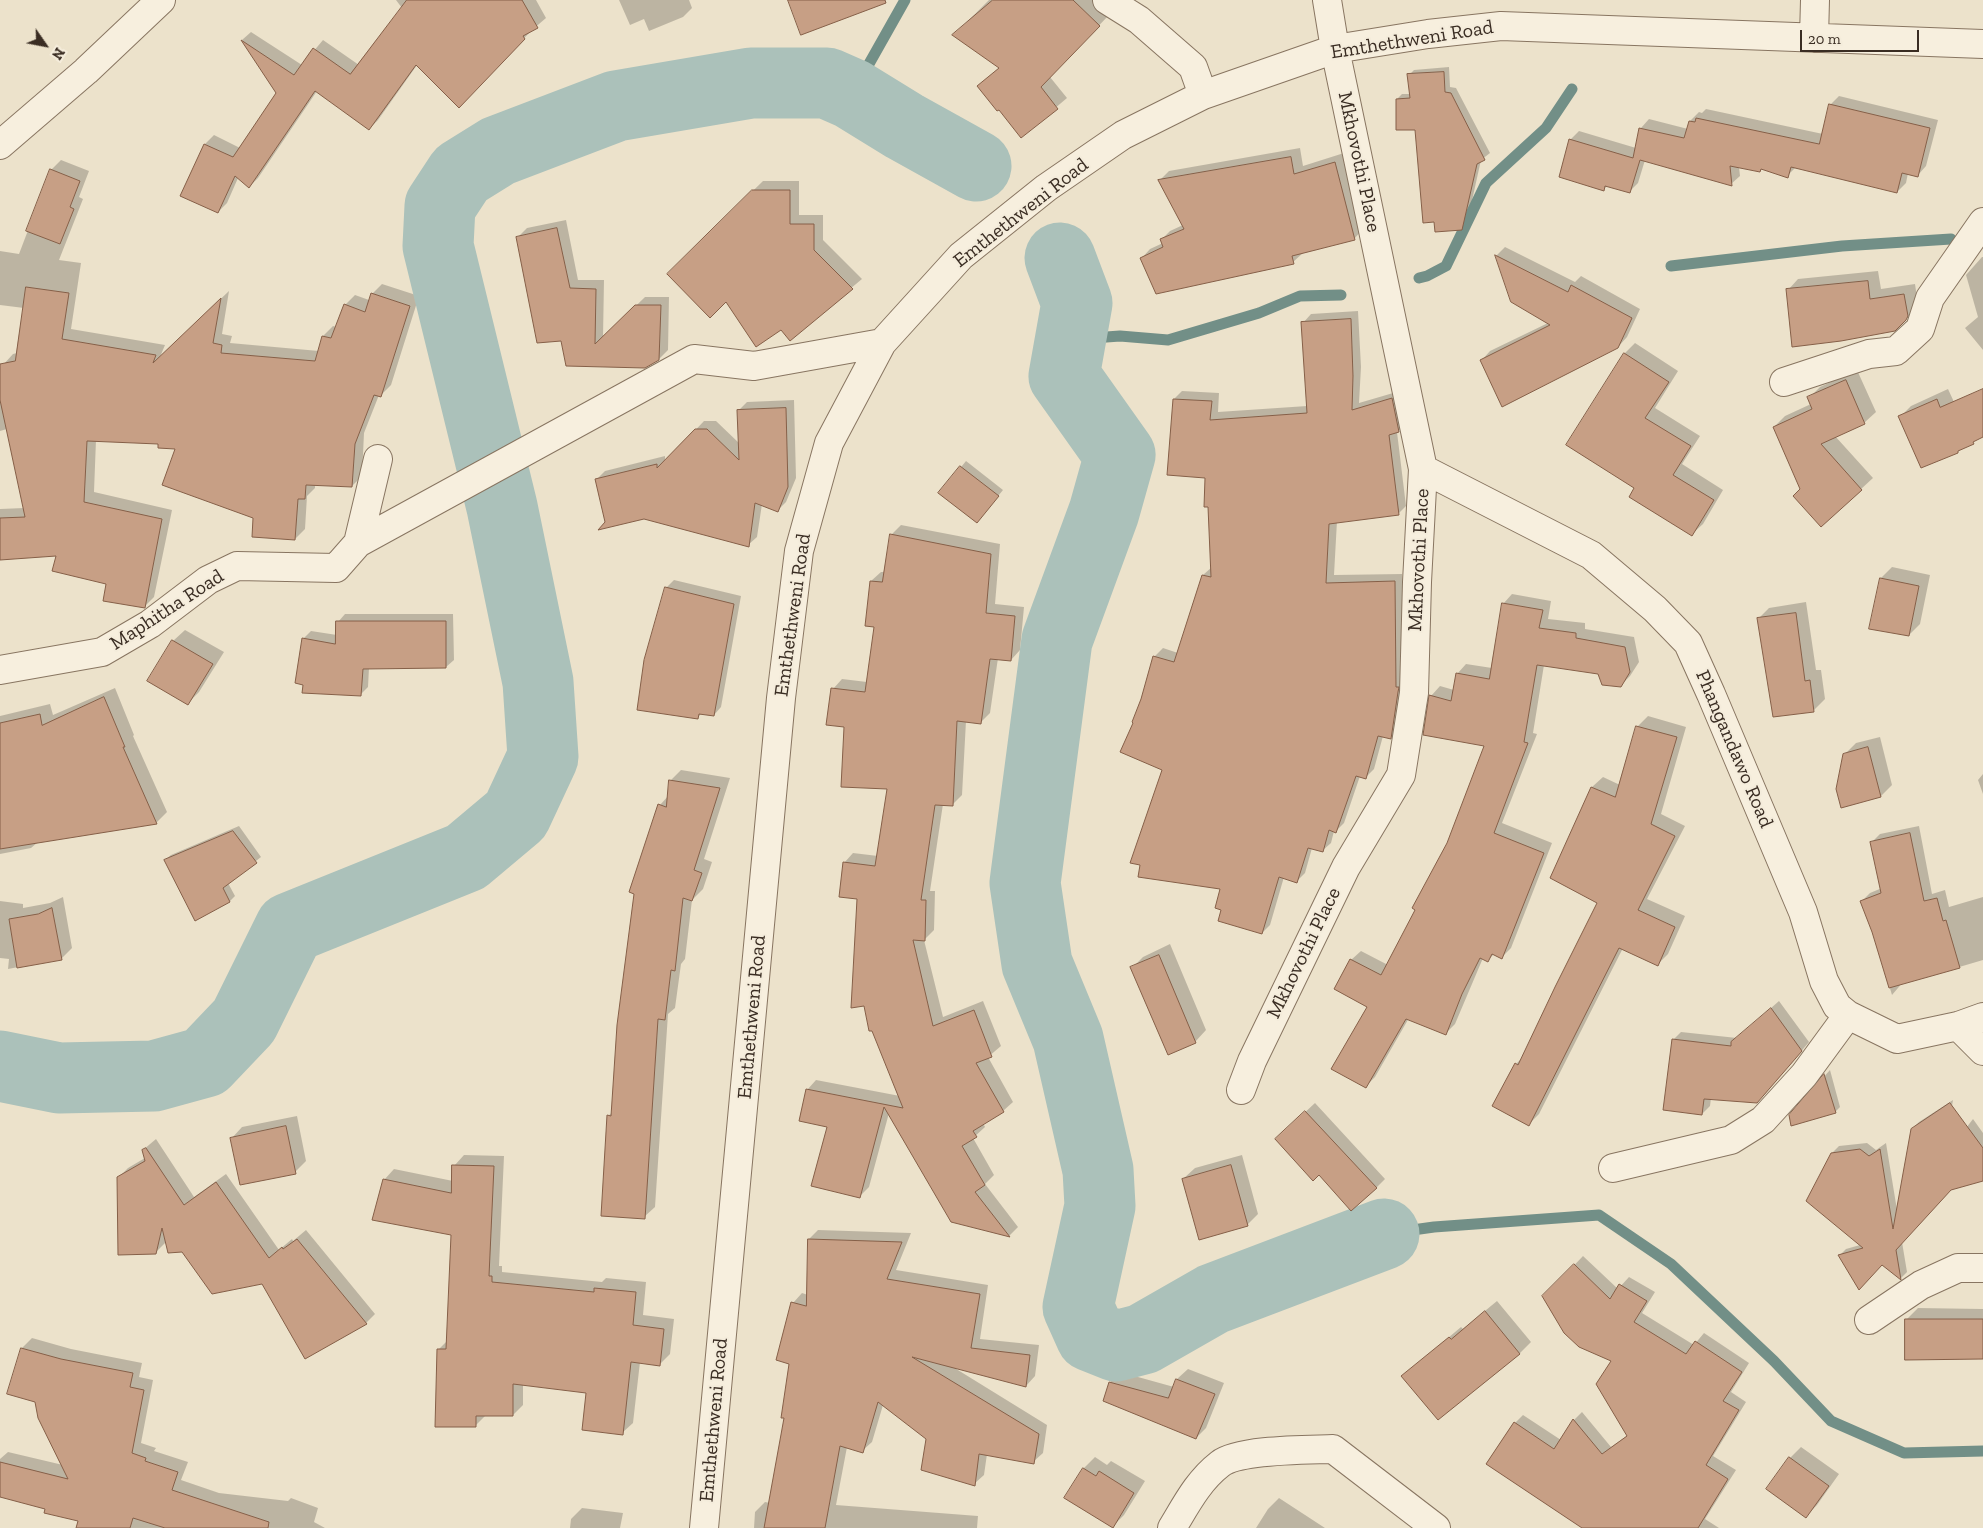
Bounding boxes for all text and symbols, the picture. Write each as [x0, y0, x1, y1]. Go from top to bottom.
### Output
street label: Emthethweni Road [1329, 15, 1495, 65]
north arrow [20, 20, 70, 70]
scale bar [1803, 20, 1922, 52]
text: 20 m [1808, 30, 1841, 48]
text: N [48, 44, 68, 63]
street label: Mkhovothi Place [1332, 89, 1386, 235]
street label: Emthethweni Road [949, 153, 1093, 273]
street label: Mkhovothi Place [1403, 488, 1435, 632]
street label: Emthethweni Road [770, 532, 816, 698]
street label: Maphitha Road [106, 564, 228, 656]
street label: Phangandawo Road [1690, 667, 1778, 831]
street label: Mkhovothi Place [1262, 883, 1346, 1023]
street label: Emthethweni Road [733, 934, 771, 1100]
street label: Emthethweni Road [695, 1337, 733, 1503]

